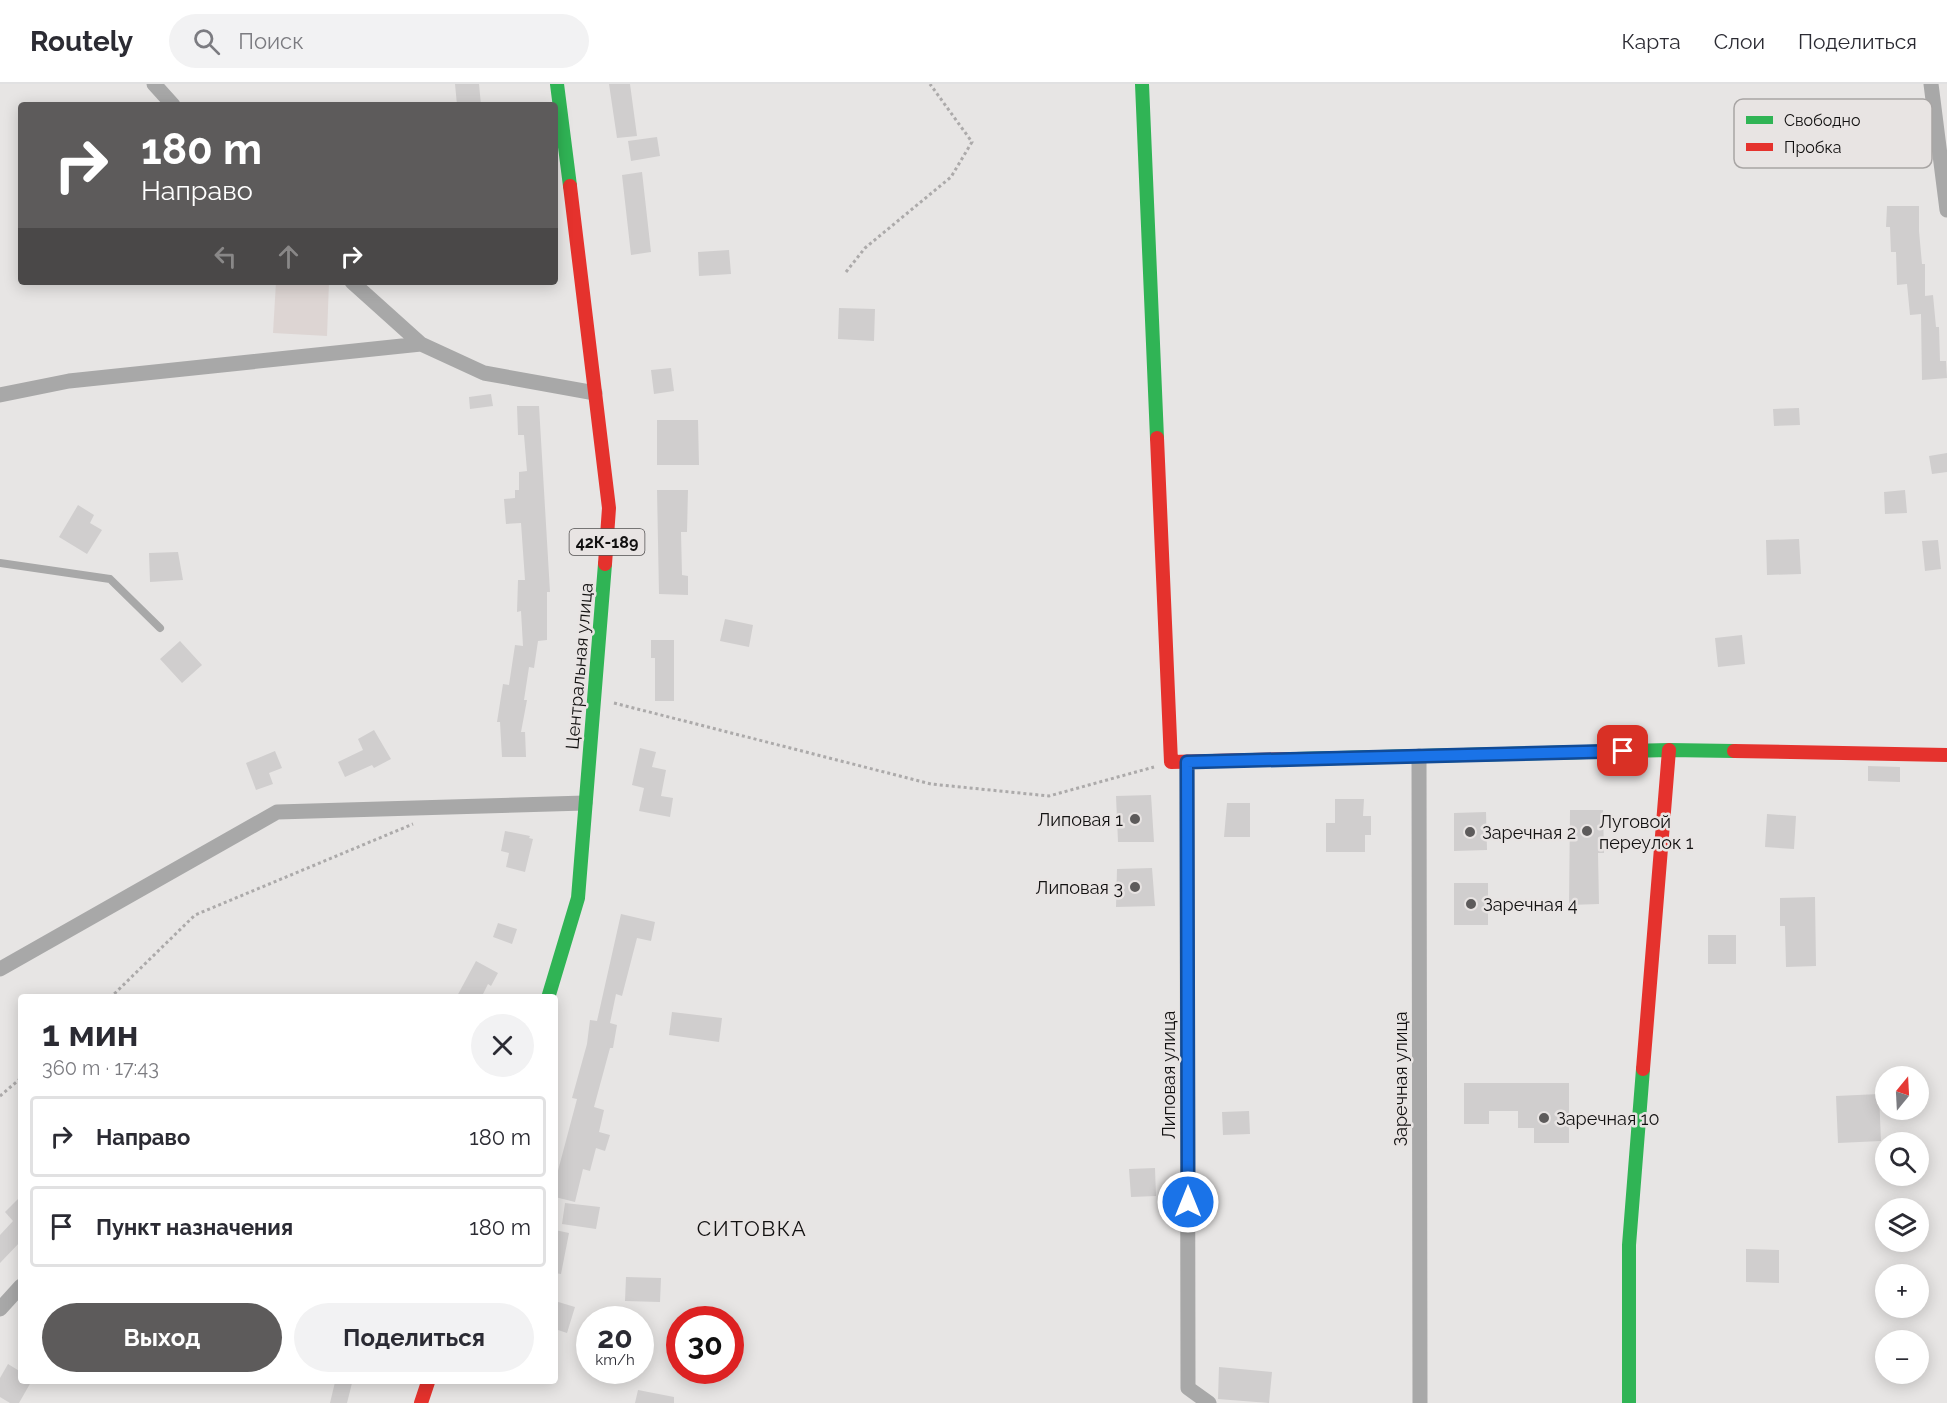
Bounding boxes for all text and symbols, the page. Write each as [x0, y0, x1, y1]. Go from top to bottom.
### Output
search box [169, 14, 589, 68]
text: Routely [30, 25, 133, 58]
icon: search [190, 25, 223, 58]
text: Поиск [238, 28, 304, 54]
text: Карта [1622, 29, 1681, 54]
text: Слои [1714, 29, 1765, 54]
text: Поделиться [1798, 29, 1917, 54]
legend [1734, 99, 1932, 168]
text: Свободно [1784, 111, 1860, 130]
text: 180 m [141, 125, 262, 174]
icon: right [42, 126, 120, 204]
text: Пробка [1784, 138, 1842, 157]
text: Направо [141, 175, 253, 206]
icon: left [209, 240, 242, 273]
icon: ahead [272, 240, 305, 273]
icon: right [335, 240, 368, 273]
road number: 42К-189 [570, 529, 644, 555]
street label: Центральная улица [561, 582, 597, 750]
pin [1597, 725, 1648, 776]
icon: arrive [1606, 734, 1639, 767]
place label: Липовая 1 [1037, 809, 1123, 830]
place label: Луговой переулок 1 [1599, 811, 1694, 853]
marker: Липовая 1 [1128, 812, 1142, 826]
place label: Заречная 2 [1482, 822, 1576, 843]
marker: Луговой переулок 1 [1580, 824, 1594, 838]
marker: Заречная 2 [1463, 825, 1477, 839]
place label: Липовая 3 [1035, 877, 1123, 898]
marker: Липовая 3 [1128, 880, 1142, 894]
place label: Заречная 4 [1483, 894, 1578, 915]
marker: Заречная 4 [1464, 897, 1478, 911]
street label: Липовая улица [1158, 1011, 1179, 1139]
street label: Заречная улица [1390, 1011, 1411, 1147]
text: 1 мин [42, 1012, 138, 1054]
button: close [471, 1014, 534, 1077]
text: 360 m · 17:43 [42, 1056, 159, 1080]
north arrow [1875, 1066, 1929, 1120]
map controls [1875, 1066, 1929, 1384]
place label: Заречная 10 [1556, 1108, 1660, 1129]
marker: Заречная 10 [1537, 1111, 1551, 1125]
icon: right [45, 1120, 78, 1153]
text: Направо [96, 1124, 190, 1150]
text: 180 m [469, 1124, 531, 1150]
button: search [1875, 1132, 1929, 1186]
position arrow [1156, 1170, 1220, 1234]
button: layers [1875, 1198, 1929, 1252]
icon: arrive [45, 1210, 78, 1243]
text: Пункт назначения [96, 1214, 293, 1240]
text: 180 m [469, 1214, 531, 1240]
district label: СИТОВКА [697, 1216, 807, 1241]
button: + [1875, 1264, 1929, 1318]
button: Выход [42, 1303, 282, 1372]
button: Поделиться [294, 1303, 534, 1372]
speed limit sign: 30 [666, 1306, 744, 1384]
text: 20 [597, 1320, 633, 1355]
button: − [1875, 1330, 1929, 1384]
text: km/h [595, 1351, 635, 1369]

